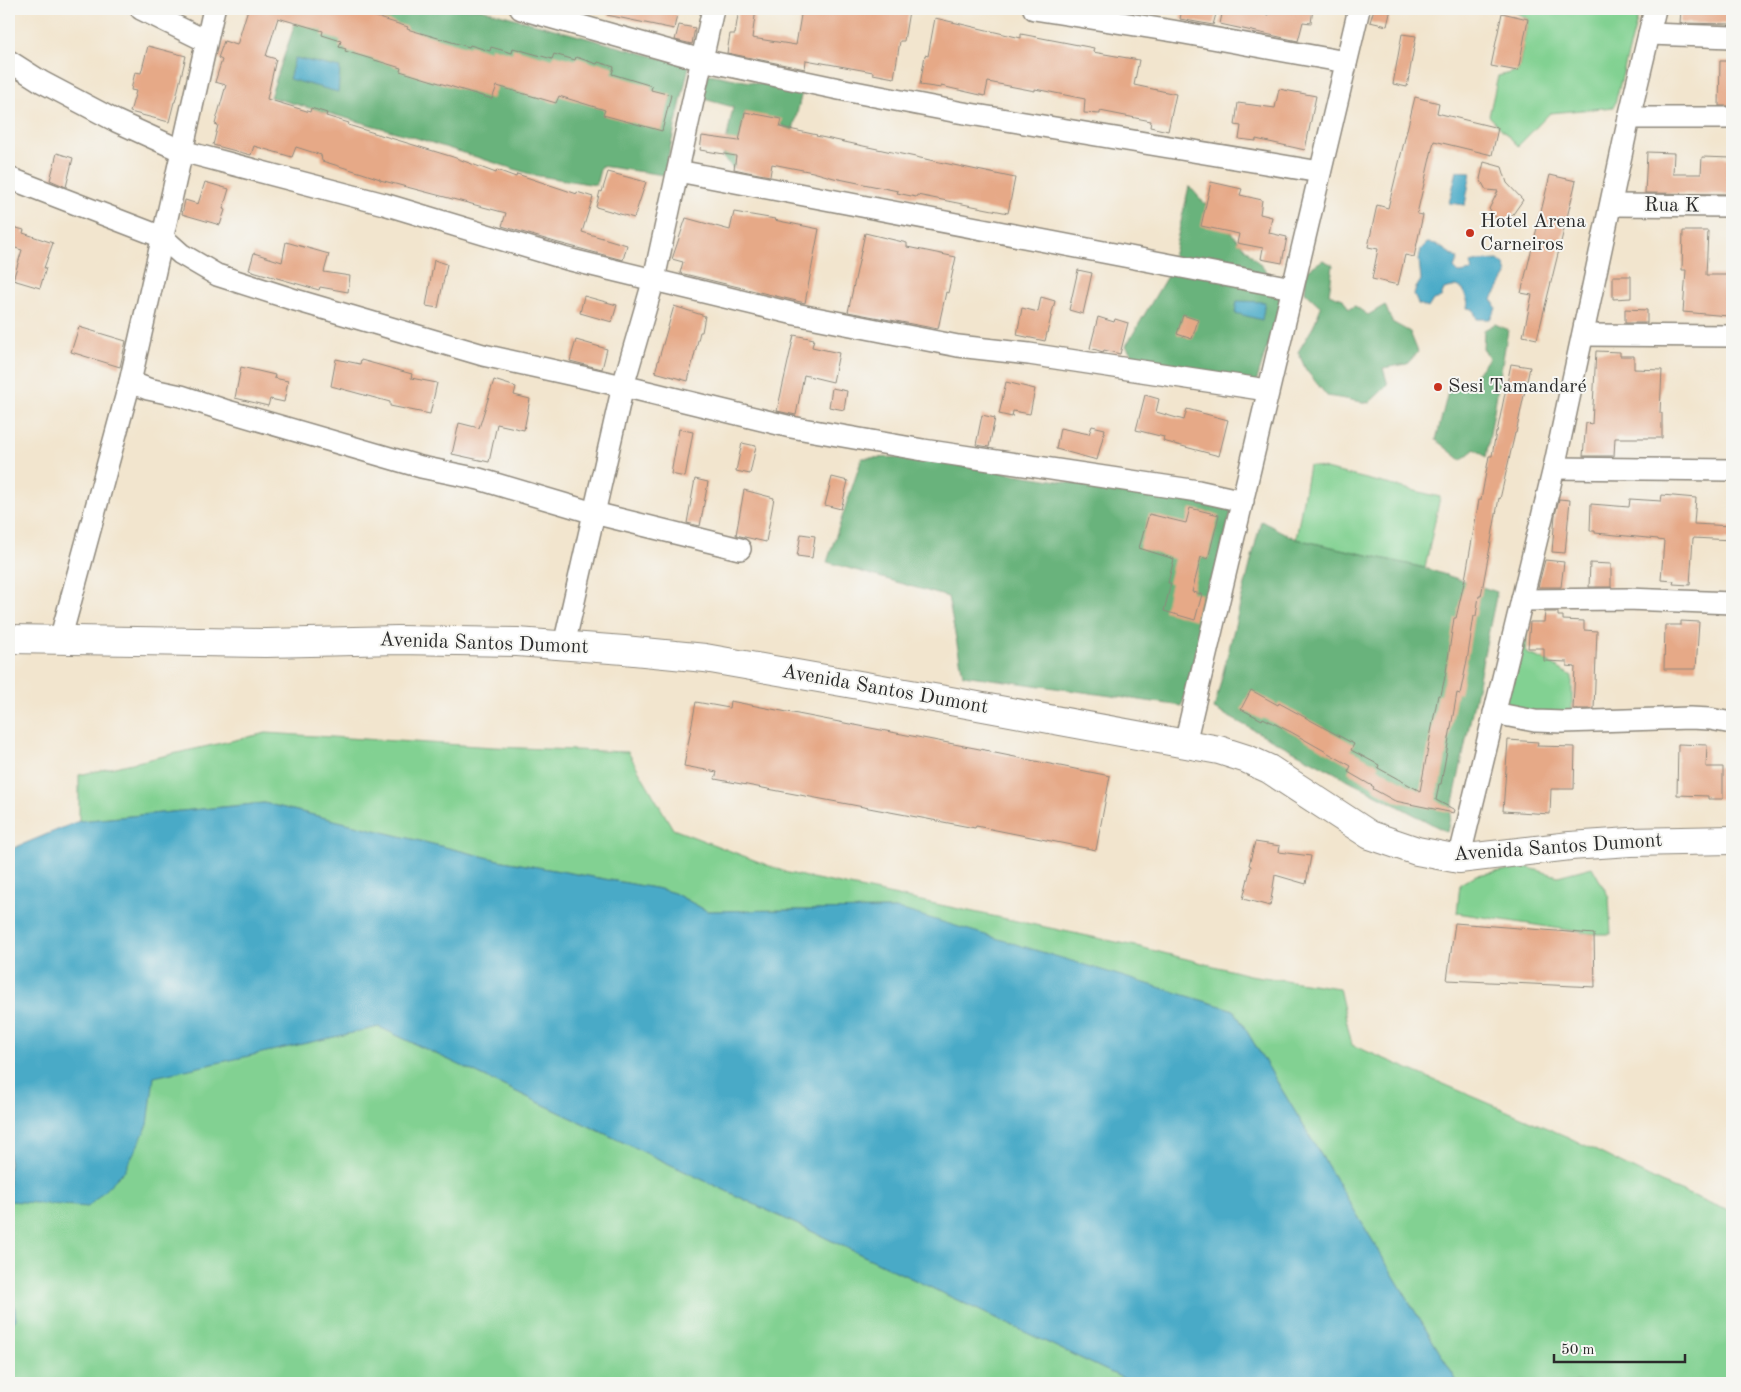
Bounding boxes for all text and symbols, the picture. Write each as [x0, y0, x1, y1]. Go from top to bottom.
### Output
street label: Rua K [1644, 196, 1700, 216]
place label: Hotel Arena Carneiros [1480, 212, 1586, 255]
marker: Hotel Arena Carneiros [1464, 227, 1476, 239]
place label: Sesi Tamandaré [1448, 377, 1587, 397]
marker: Sesi Tamandaré [1432, 381, 1444, 393]
street label: Avenida Santos Dumont [379, 630, 589, 658]
street label: Avenida Santos Dumont [780, 662, 990, 718]
street label: Avenida Santos Dumont [1453, 831, 1663, 865]
scale bar [1554, 1332, 1685, 1364]
text: 50 m [1561, 1343, 1595, 1358]

